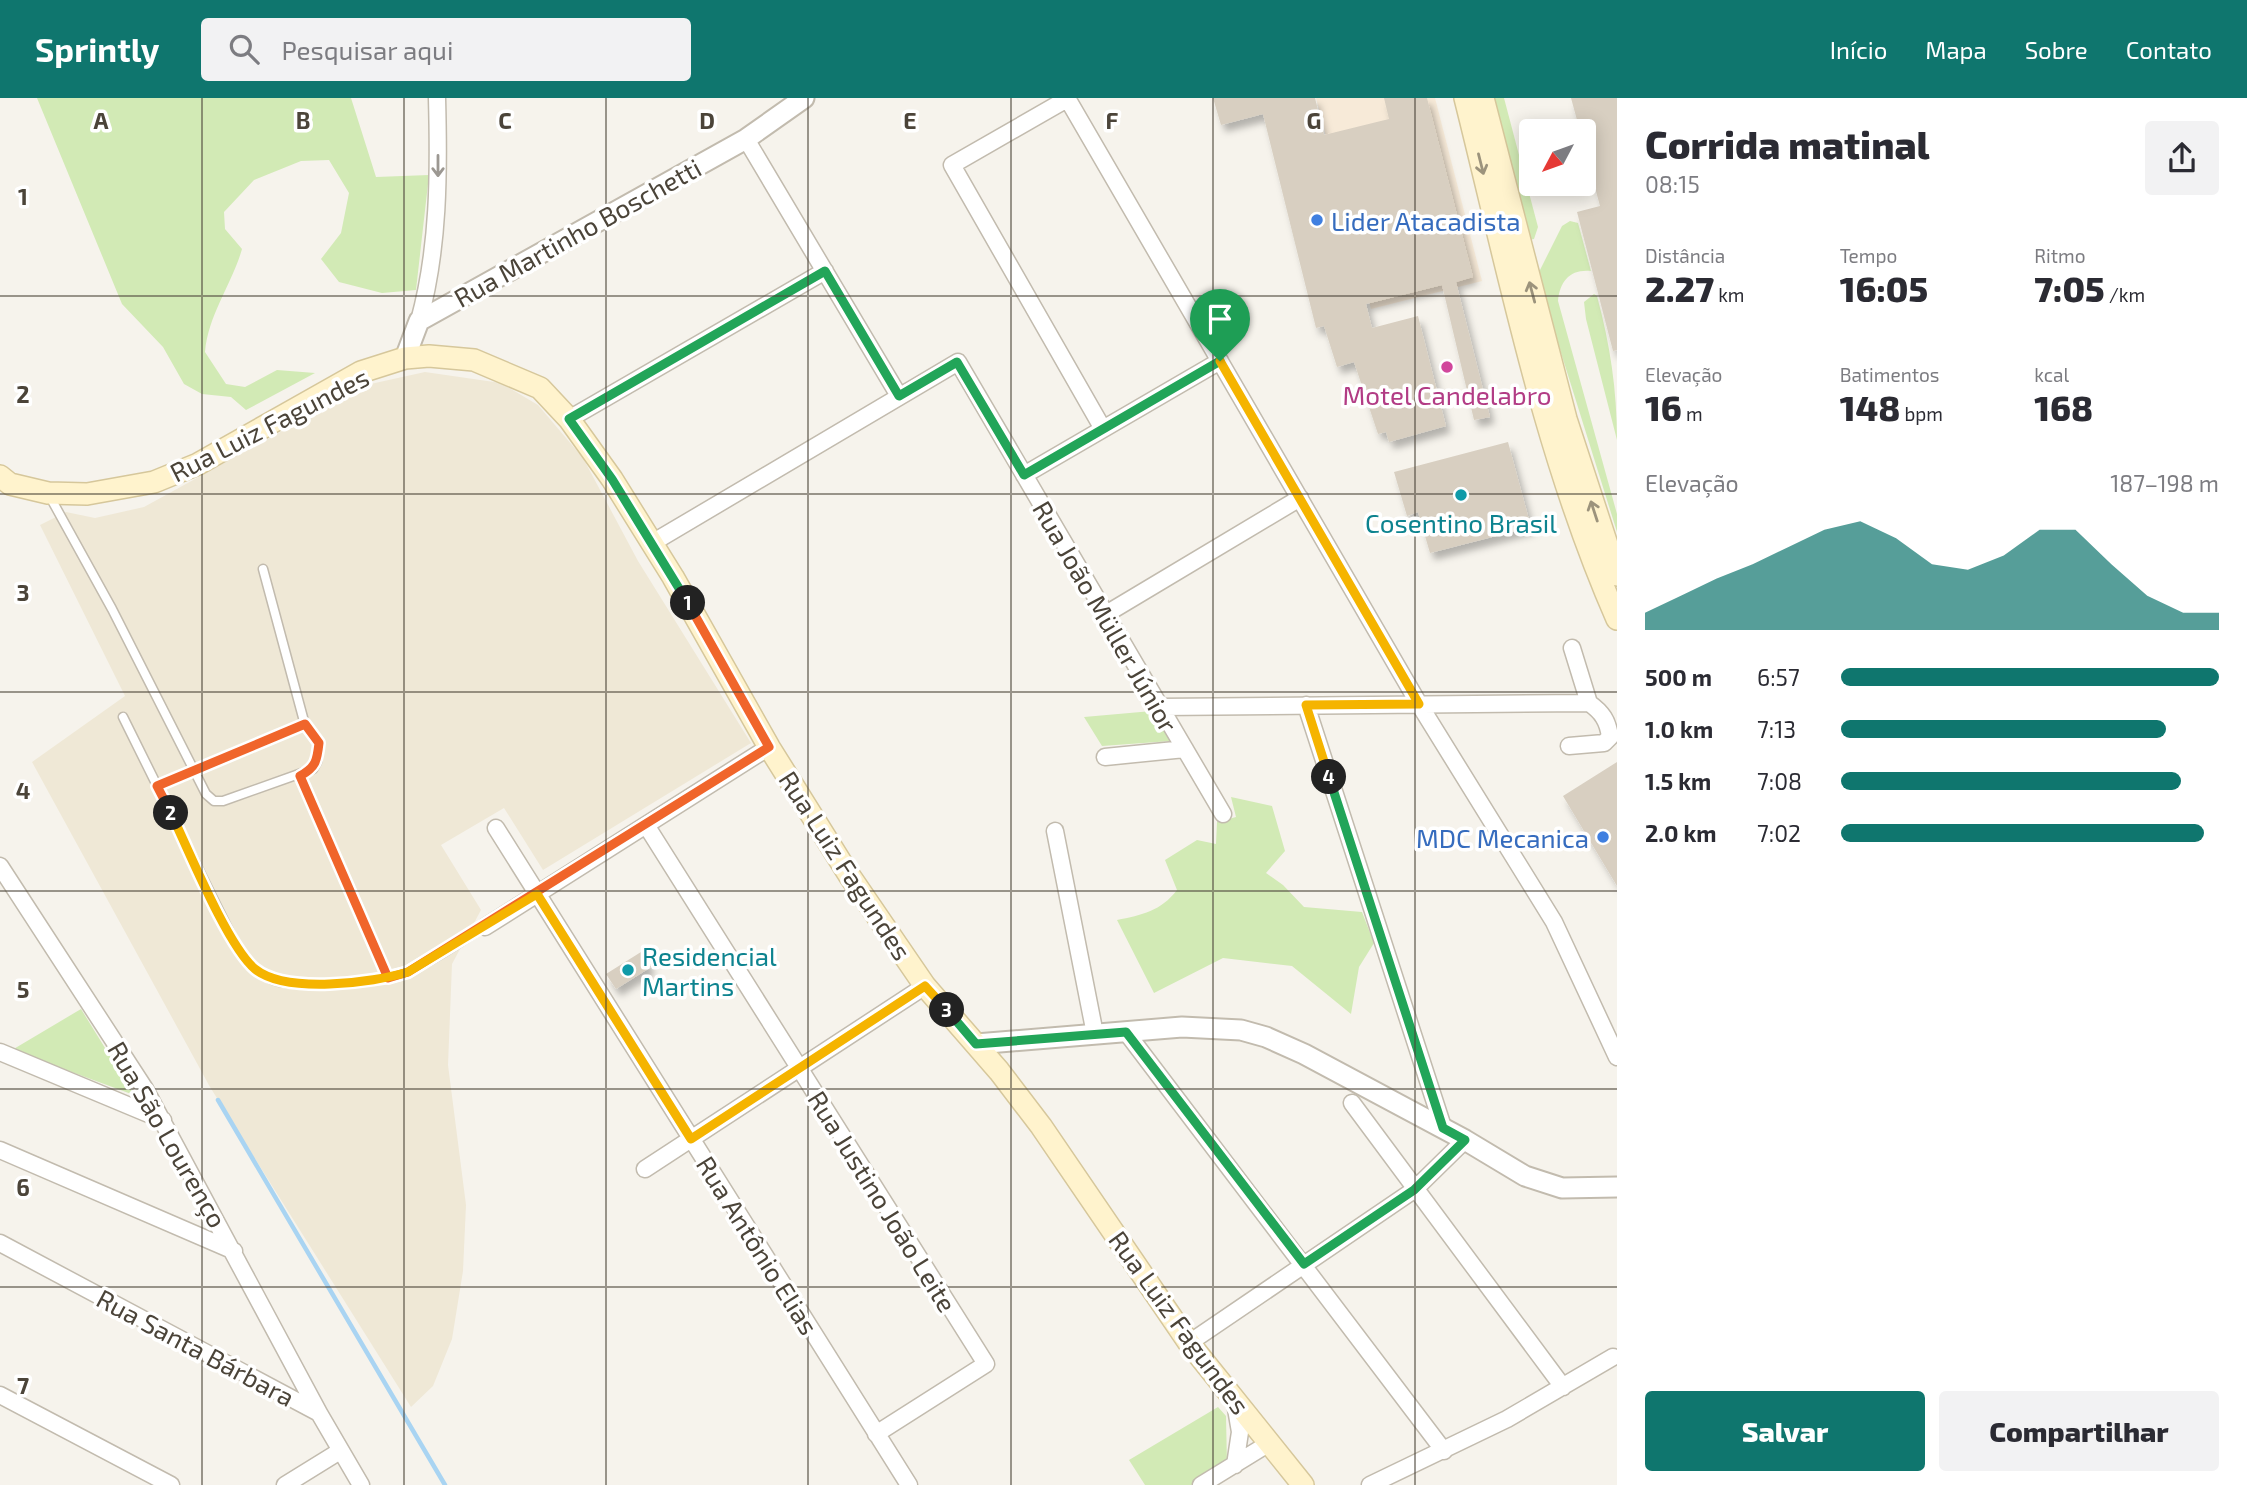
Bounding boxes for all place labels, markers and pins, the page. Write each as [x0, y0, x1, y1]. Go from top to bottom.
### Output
place label: Lider Atacadista [1331, 205, 1521, 236]
marker: Lider Atacadista [1309, 212, 1325, 228]
pin [1190, 289, 1250, 361]
marker: Motel Candelabro [1439, 359, 1455, 375]
place label: Motel Candelabro [1342, 379, 1552, 410]
marker: Cosentino Brasil [1453, 487, 1469, 503]
place label: Cosentino Brasil [1365, 507, 1557, 538]
pin: 1 [670, 586, 706, 620]
pin: 4 [1312, 760, 1346, 794]
pin: 2 [154, 796, 188, 830]
place label: MDC Mecanica [1416, 822, 1589, 853]
marker: MDC Mecanica [1595, 829, 1611, 845]
place label: Residencial Martins [642, 940, 777, 1001]
marker: Residencial Martins [620, 962, 636, 978]
pin: 3 [930, 992, 964, 1028]

